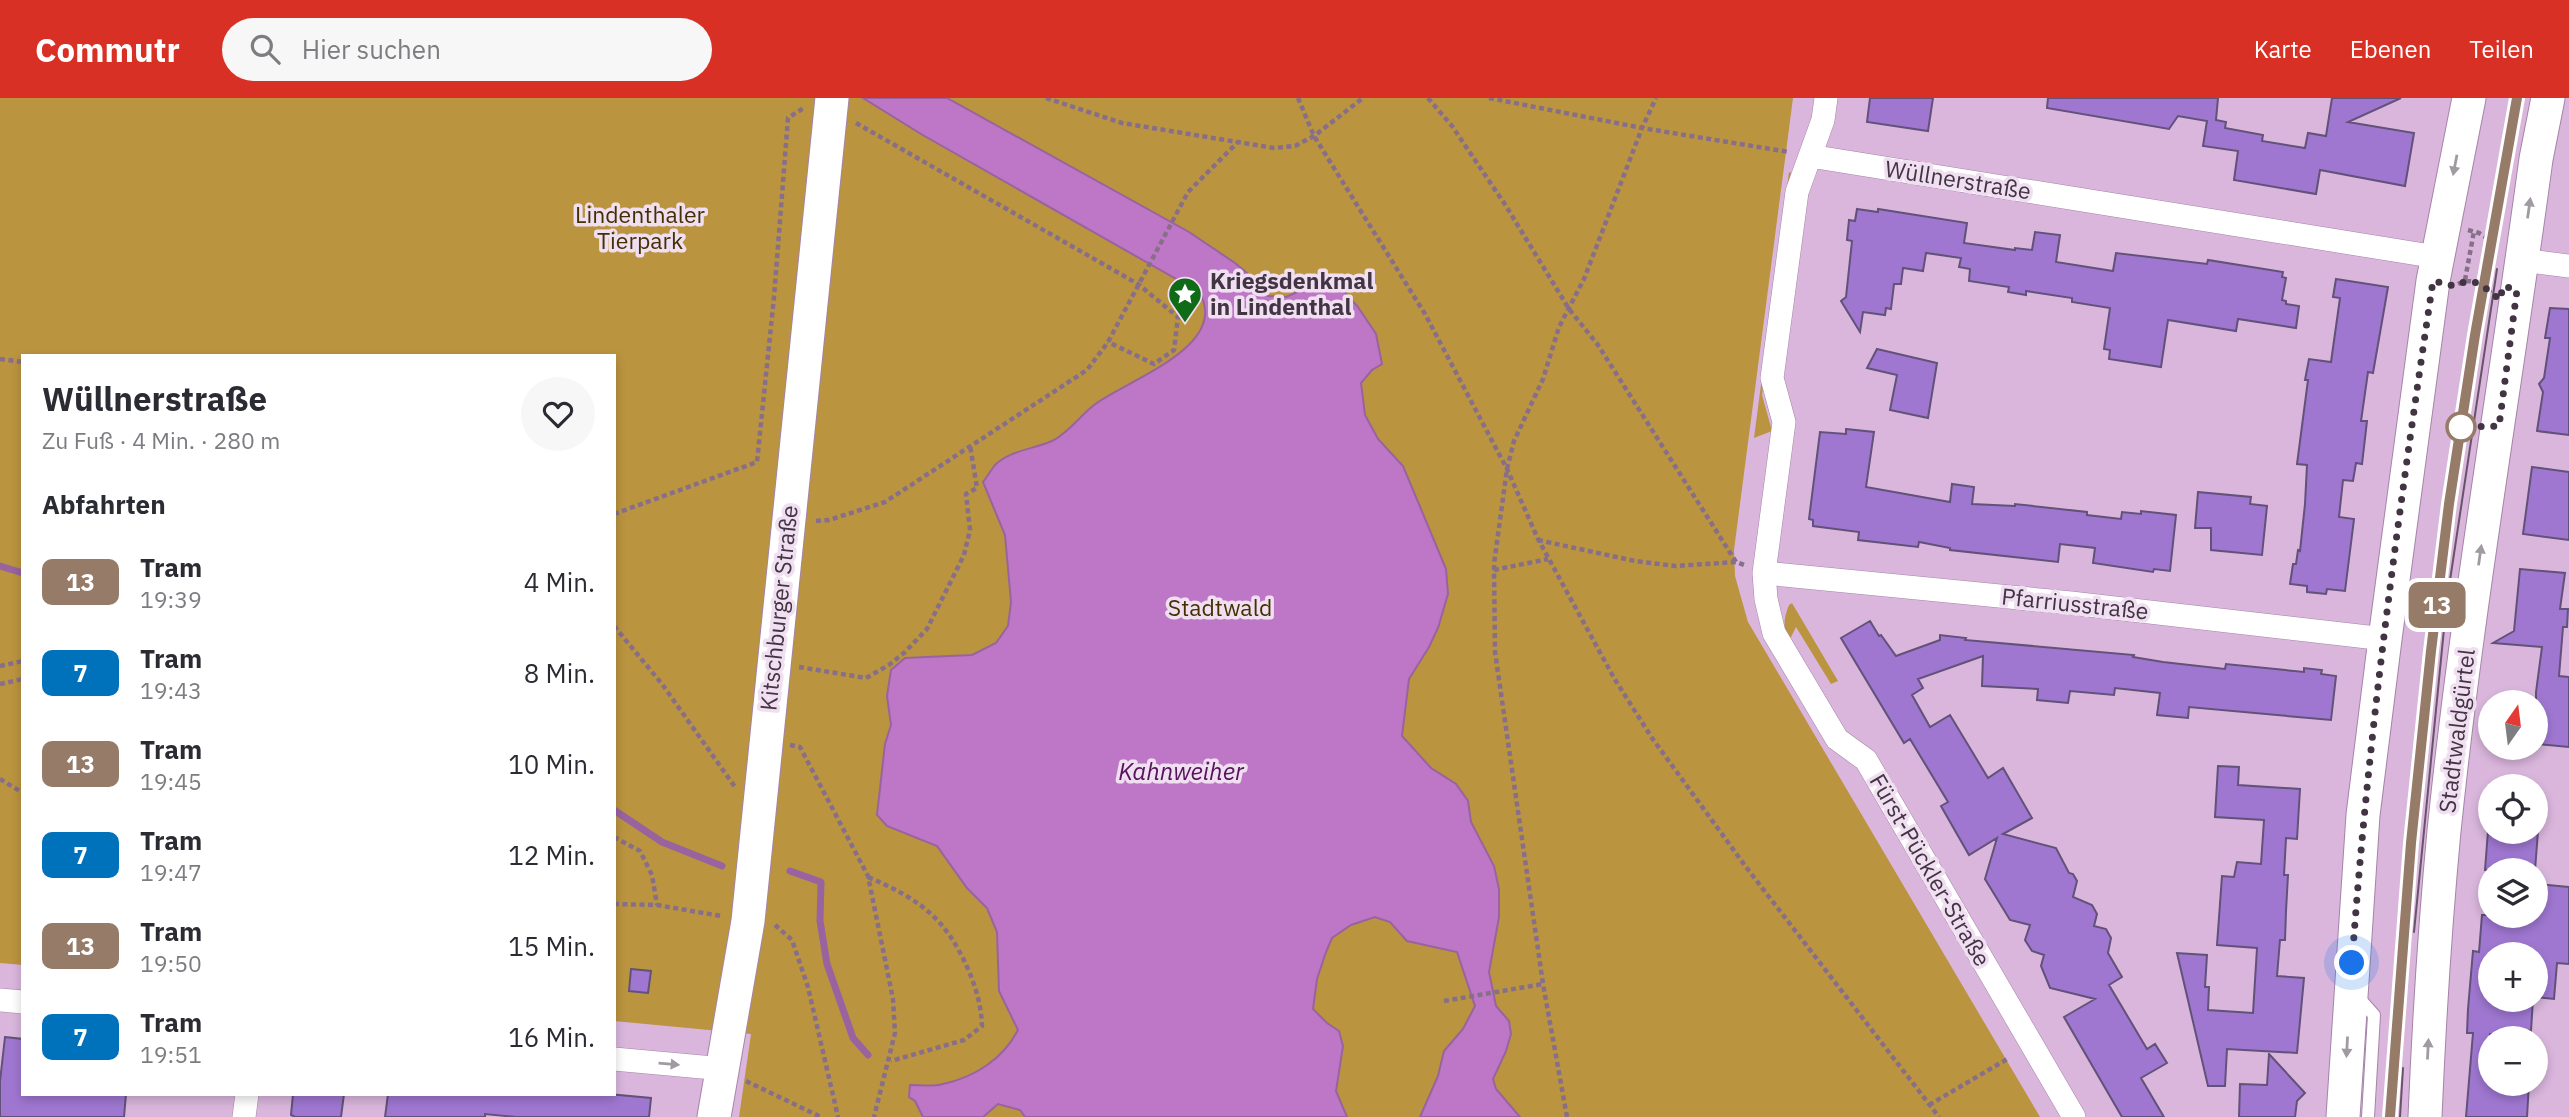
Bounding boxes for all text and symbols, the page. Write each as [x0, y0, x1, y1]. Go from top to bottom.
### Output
search box [222, 18, 712, 81]
text: Commutr [35, 28, 180, 71]
icon: search [246, 30, 284, 68]
text: Hier suchen [302, 32, 441, 66]
text: Karte [2254, 33, 2312, 65]
text: Ebenen [2350, 33, 2431, 65]
text: Teilen [2469, 33, 2534, 65]
street label: Wüllnerstraße [1883, 153, 2033, 205]
one-way arrow [2450, 154, 2461, 176]
one-way arrow [2524, 197, 2535, 219]
park label: Lindenthaler Tierpark [575, 199, 706, 255]
place label: Kriegsdenkmal in Lindenthal [1210, 265, 1373, 321]
place icon: Kriegsdenkmal in Lindenthal [1166, 275, 1204, 324]
text: Wüllnerstraße [42, 377, 267, 420]
button: heart [521, 377, 595, 451]
unlabelled marker [2446, 412, 2476, 442]
text: Zu Fuß · 4 Min. · 280 m [42, 425, 280, 455]
text: Abfahrten [42, 487, 166, 521]
street label: Kitschburger Straße [752, 504, 804, 712]
one-way arrow [2475, 544, 2486, 566]
text: Tram [140, 550, 202, 584]
text: 4 Min. [524, 565, 595, 599]
text: 13 [66, 566, 95, 598]
street label: Pfarriusstraße [2000, 580, 2150, 626]
line badge: 13 [2406, 582, 2468, 628]
text: 19:39 [140, 584, 202, 614]
text: 13 [2423, 589, 2451, 621]
park label: Stadtwald [1168, 592, 1272, 622]
text: Tram [140, 641, 202, 675]
street label: Stadtwaldgürtel [2431, 647, 2481, 815]
text: 8 Min. [524, 656, 595, 690]
text: 7 [73, 657, 88, 689]
text: 19:43 [140, 675, 202, 705]
north arrow [2478, 690, 2548, 760]
map controls [2478, 690, 2548, 1096]
text: Tram [140, 732, 202, 766]
text: 10 Min. [508, 747, 595, 781]
text: 13 [66, 748, 95, 780]
water label: Kahnweiher [1118, 755, 1245, 787]
text: 19:45 [140, 766, 202, 796]
street label: Fürst-Pückler-Straße [1864, 768, 1998, 971]
button: locate [2478, 774, 2548, 844]
text: Tram [140, 823, 202, 857]
text: 12 Min. [508, 838, 595, 872]
text: 7 [73, 839, 88, 871]
text: 19:47 [140, 857, 202, 887]
button: layers [2478, 858, 2548, 928]
text: Tram [140, 914, 202, 948]
text: 15 Min. [508, 929, 595, 963]
text: 13 [66, 930, 95, 962]
button: + [2478, 942, 2548, 1012]
your location [2334, 945, 2369, 980]
text: 19:50 [140, 948, 202, 978]
text: Tram [140, 1005, 202, 1039]
text: 16 Min. [508, 1020, 595, 1054]
text: 7 [73, 1021, 88, 1053]
button: − [2478, 1026, 2548, 1096]
one-way arrow [2341, 1036, 2352, 1058]
one-way arrow [2423, 1038, 2434, 1060]
text: 19:51 [140, 1039, 202, 1069]
one-way arrow [658, 1059, 680, 1070]

